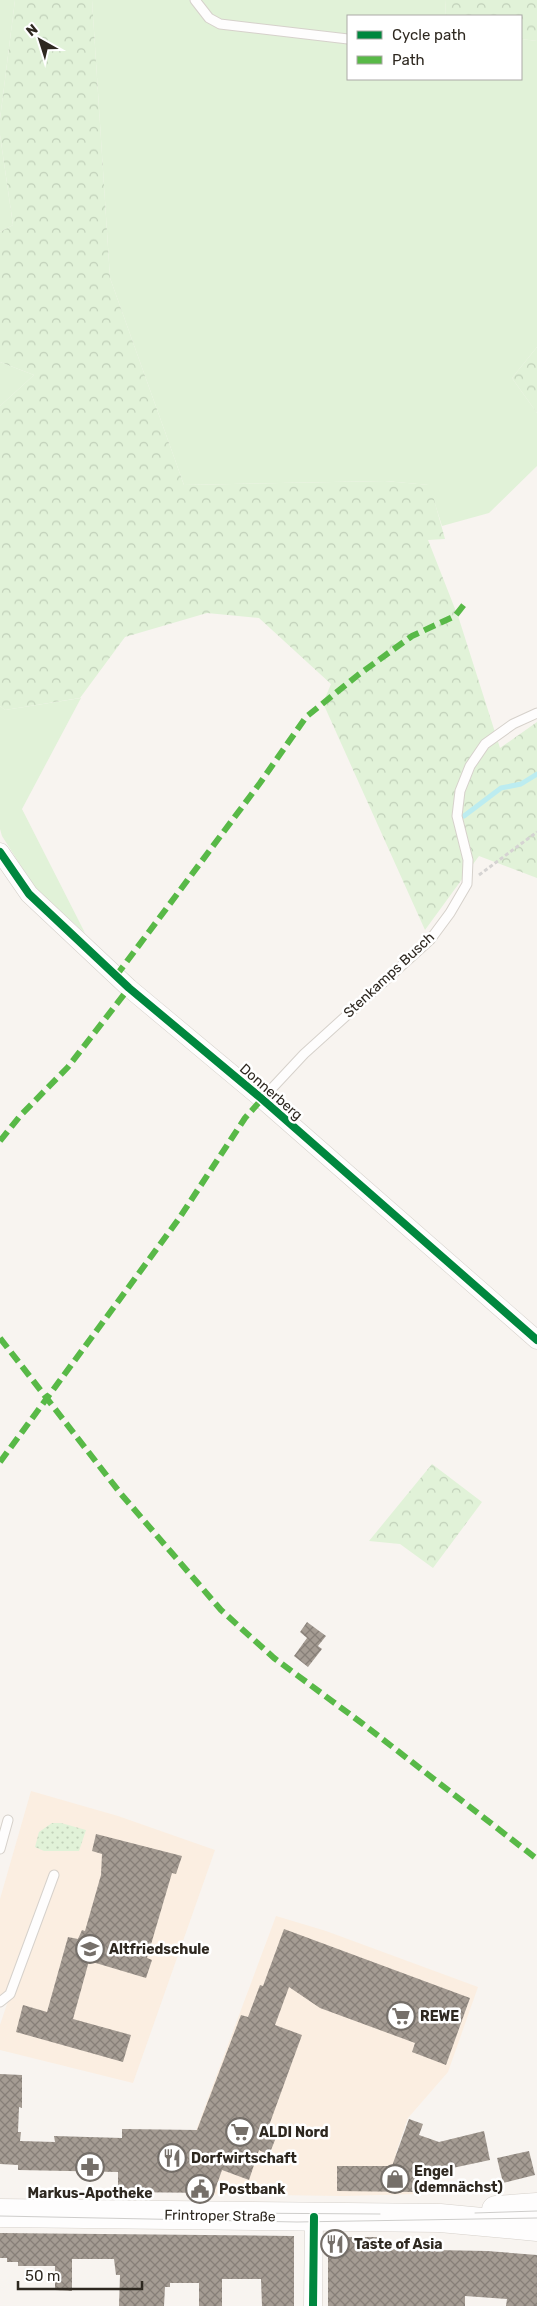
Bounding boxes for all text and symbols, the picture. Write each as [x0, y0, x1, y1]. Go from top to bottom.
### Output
north arrow [15, 15, 65, 65]
legend [347, 15, 522, 80]
text: N [23, 21, 41, 40]
text: Cycle path [392, 26, 466, 44]
text: Path [392, 51, 425, 69]
street label: Stenkamps Busch [340, 929, 438, 1021]
street label: Donnerberg [236, 1060, 306, 1124]
school or university icon: Altfriedschule [75, 1934, 105, 1964]
place label: Altfriedschule [109, 1941, 210, 1958]
supermarket icon: REWE [386, 2001, 416, 2031]
place label: REWE [420, 2008, 459, 2025]
supermarket icon: ALDI Nord [225, 2117, 255, 2147]
place label: ALDI Nord [259, 2124, 329, 2141]
restaurant icon: Dorfwirtschaft [157, 2143, 187, 2173]
place label: Dorfwirtschaft [191, 2150, 297, 2167]
pharmacy icon: Markus-Apotheke [75, 2152, 105, 2182]
place label: Engel (demnächst) [414, 2163, 503, 2196]
shop icon: Engel (demnächst) [380, 2164, 410, 2194]
public building icon: Postbank [185, 2174, 215, 2204]
place label: Postbank [219, 2181, 286, 2198]
place label: Markus-Apotheke [28, 2185, 152, 2202]
street label: Frintroper Straße [164, 2207, 276, 2225]
restaurant icon: Taste of Asia [320, 2229, 350, 2259]
place label: Taste of Asia [354, 2236, 442, 2253]
scale bar [18, 2258, 141, 2290]
text: 50 m [25, 2267, 60, 2285]

